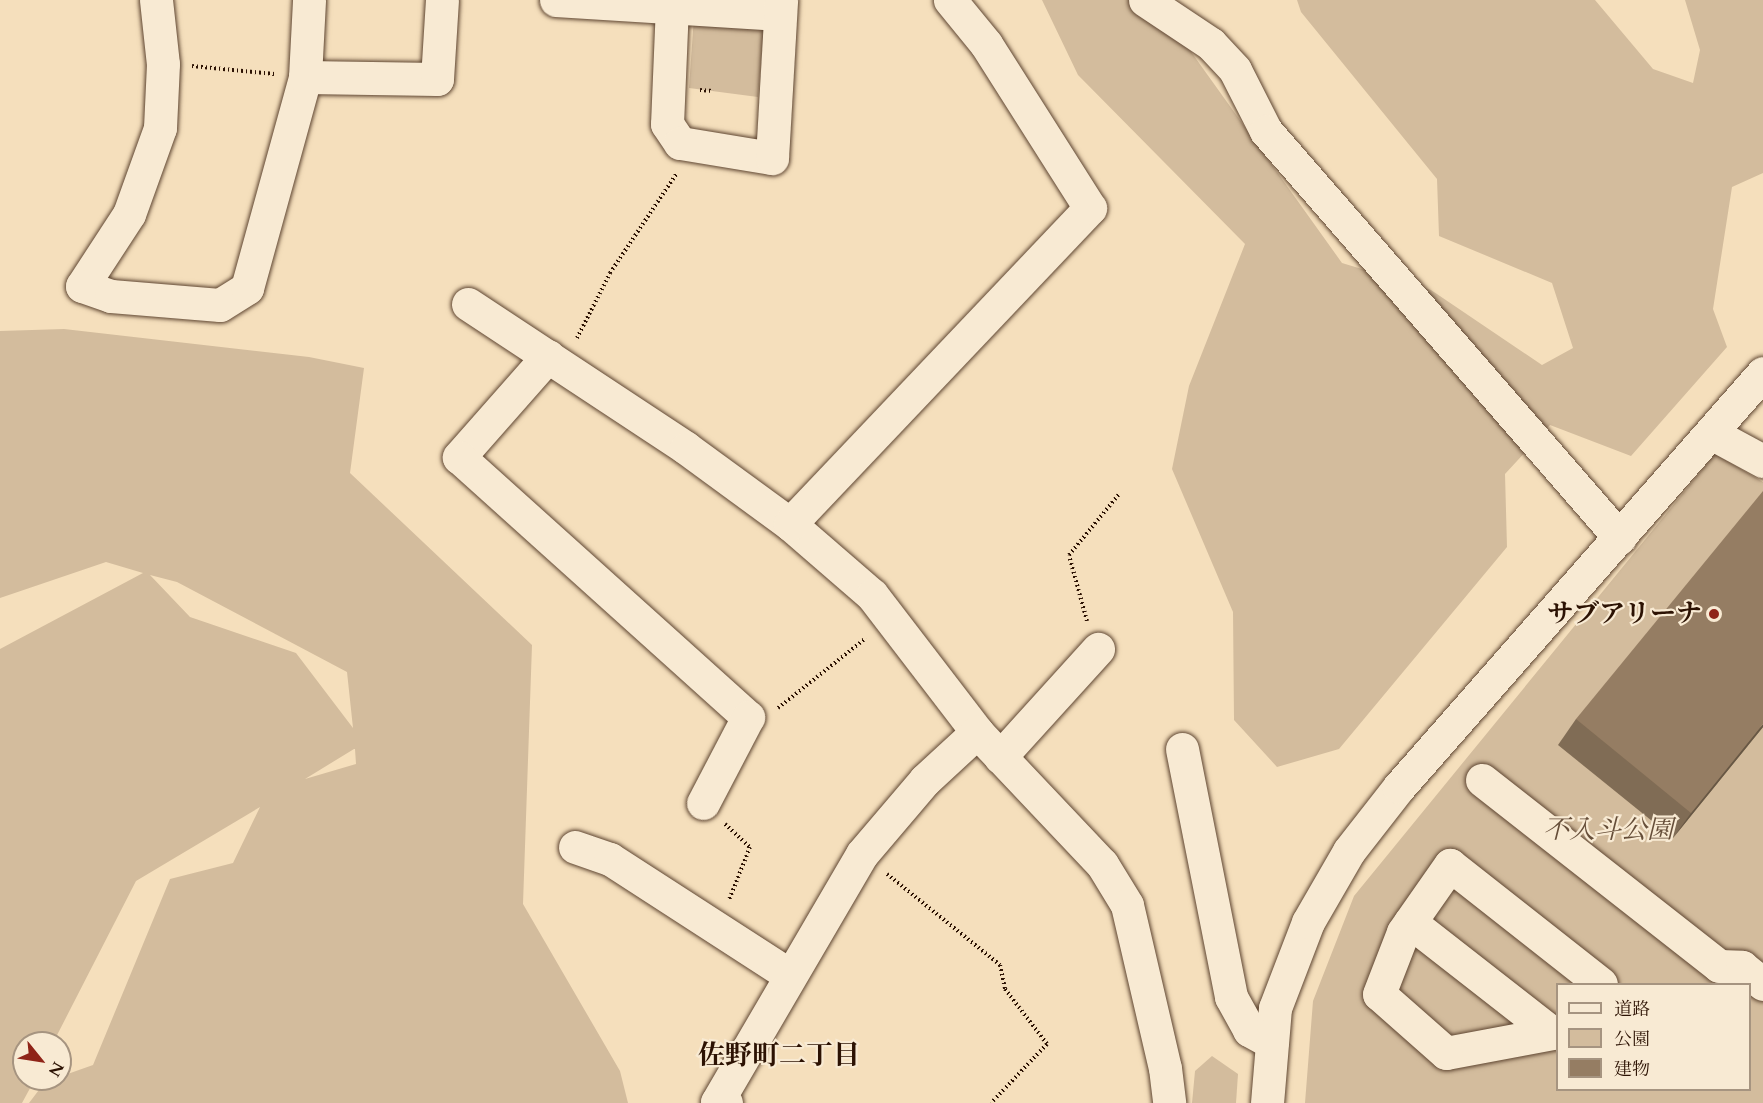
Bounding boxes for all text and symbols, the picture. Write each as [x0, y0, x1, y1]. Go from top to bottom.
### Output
place label: サブアリーナ [1546, 598, 1702, 630]
marker: サブアリーナ [1707, 607, 1721, 621]
park label: 不入斗公園 [1543, 814, 1673, 846]
legend [1556, 983, 1751, 1091]
text: 道路 [1614, 997, 1650, 1022]
text: 公園 [1614, 1027, 1650, 1052]
north arrow [12, 1031, 72, 1091]
district label: 佐野町二丁目 [698, 1040, 860, 1072]
text: N [43, 1057, 69, 1081]
text: 建物 [1614, 1057, 1650, 1082]

